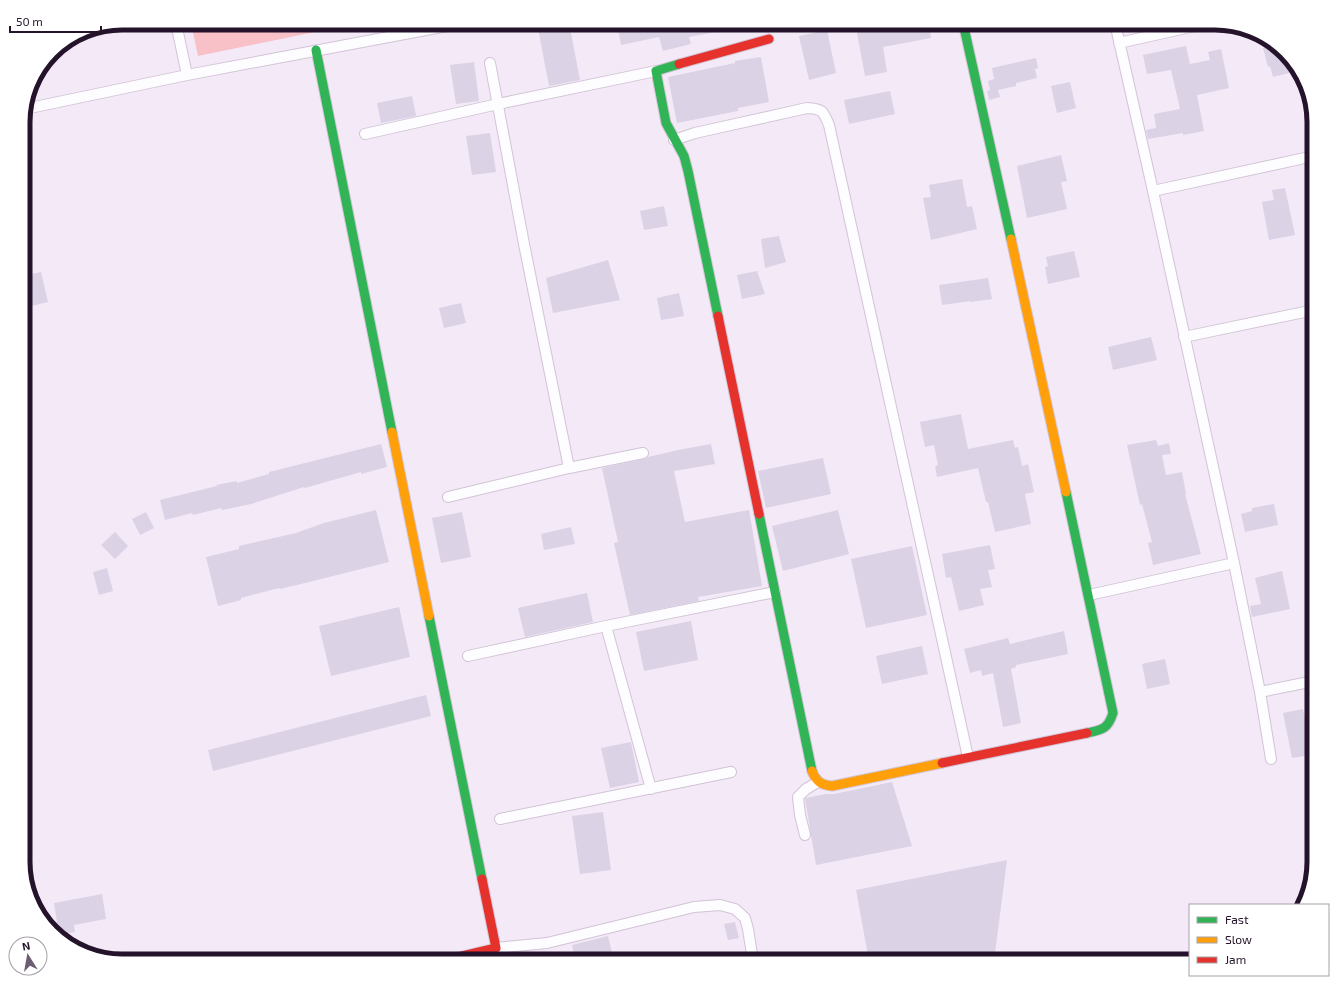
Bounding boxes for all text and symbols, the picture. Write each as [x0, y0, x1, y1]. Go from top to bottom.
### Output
scale bar [10, 8, 101, 34]
text: 50 m [16, 14, 43, 28]
legend [1189, 904, 1329, 976]
text: Fast [1225, 912, 1249, 926]
text: Slow [1225, 932, 1252, 946]
north arrow [8, 936, 48, 976]
text: N [21, 939, 31, 953]
text: Jam [1225, 952, 1246, 966]

